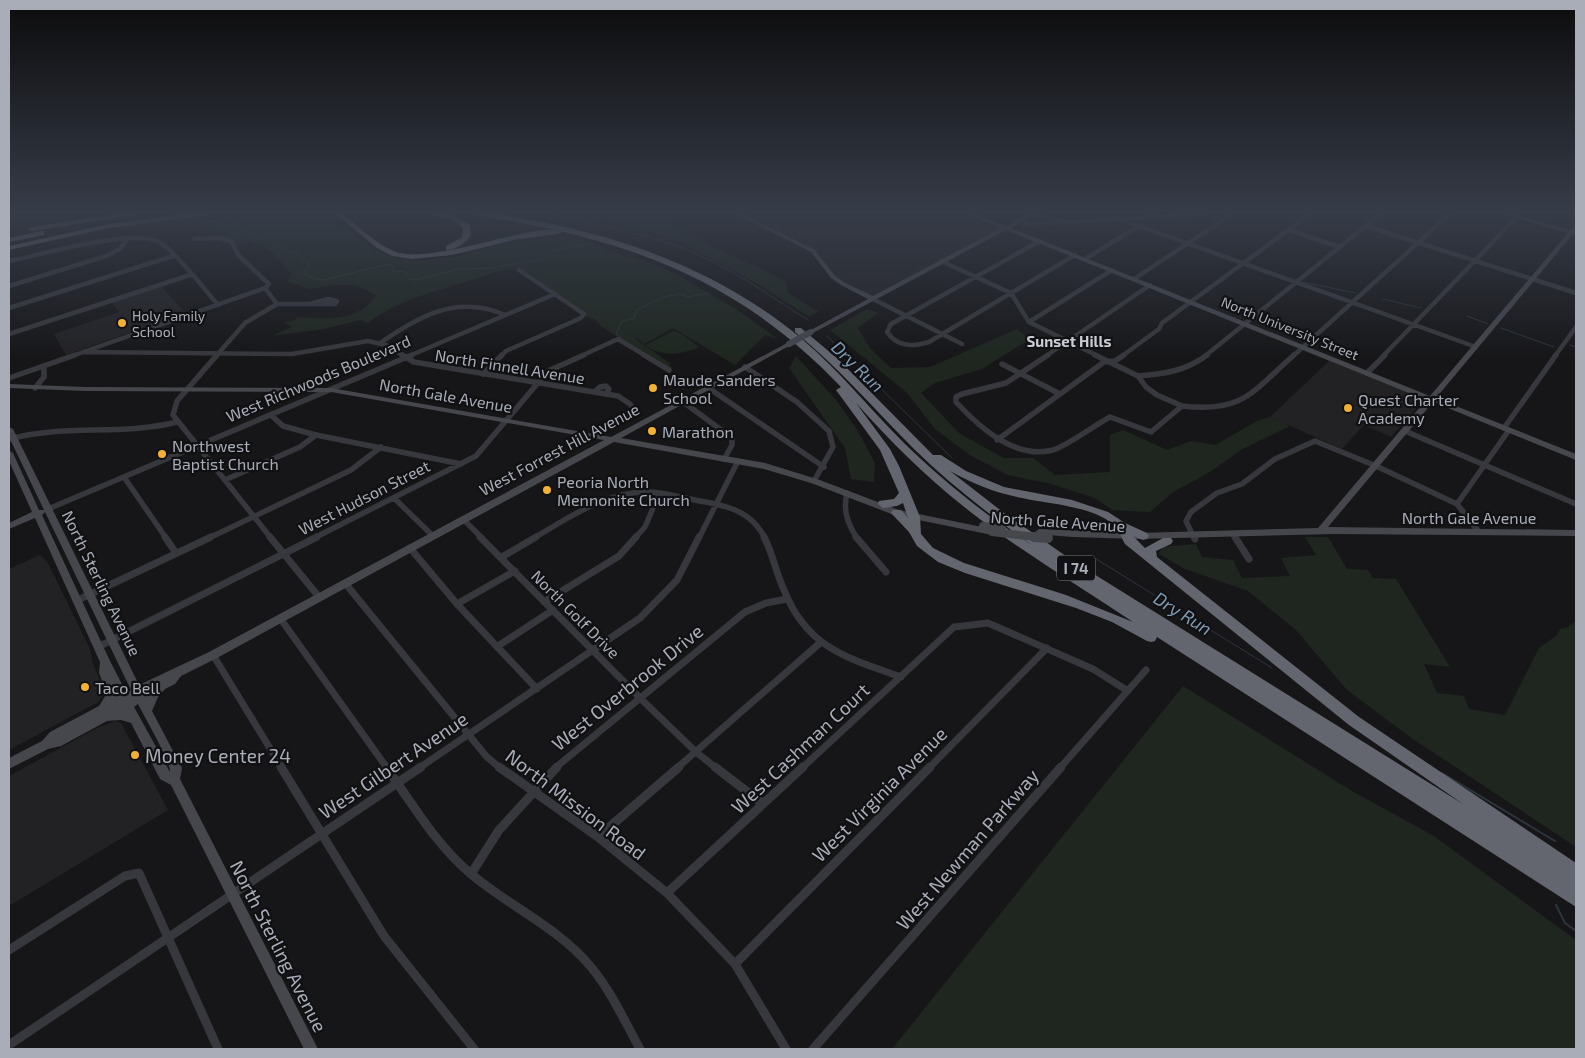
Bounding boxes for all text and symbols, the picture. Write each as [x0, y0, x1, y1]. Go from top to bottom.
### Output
street label: North University Street [1219, 293, 1361, 363]
place label: Holy Family School [132, 307, 206, 340]
marker: Holy Family School [116, 317, 128, 329]
street label: West Richwoods Boulevard [223, 330, 413, 426]
district label: Sunset Hills [1027, 332, 1111, 350]
water label: Dry Run [827, 336, 889, 396]
street label: North Finnell Avenue [434, 345, 586, 387]
place label: Maude Sanders School [663, 370, 776, 407]
street label: North Gale Avenue [378, 374, 514, 416]
marker: Maude Sanders School [647, 382, 659, 394]
place label: Quest Charter Academy [1358, 390, 1460, 427]
street label: West Forrest Hill Avenue [476, 399, 642, 499]
marker: Quest Charter Academy [1342, 402, 1354, 414]
place label: Marathon [662, 422, 734, 441]
marker: Marathon [646, 425, 658, 437]
place label: Northwest Baptist Church [172, 436, 279, 473]
marker: Northwest Baptist Church [156, 448, 168, 460]
street label: West Hudson Street [295, 456, 433, 538]
place label: Peoria North Mennonite Church [557, 472, 690, 509]
marker: Peoria North Mennonite Church [541, 484, 553, 496]
street label: North Sterling Avenue [59, 507, 145, 659]
street label: North Gale Avenue [990, 507, 1126, 535]
street label: North Gale Avenue [1402, 508, 1536, 527]
road number: I 74 [1057, 556, 1095, 580]
street label: North Golf Drive [528, 566, 624, 662]
water label: Dry Run [1150, 587, 1216, 639]
street label: West Overbrook Drive [547, 619, 707, 755]
place label: Taco Bell [95, 678, 160, 697]
street label: West Cashman Court [726, 678, 874, 818]
marker: Taco Bell [79, 681, 91, 693]
street label: West Gilbert Avenue [314, 707, 472, 823]
street label: West Virginia Avenue [807, 722, 951, 866]
place label: Money Center 24 [145, 744, 291, 767]
street label: North Mission Road [501, 744, 651, 864]
marker: Money Center 24 [129, 749, 141, 761]
street label: West Newman Parkway [891, 764, 1043, 934]
street label: North Sterling Avenue [226, 856, 332, 1036]

